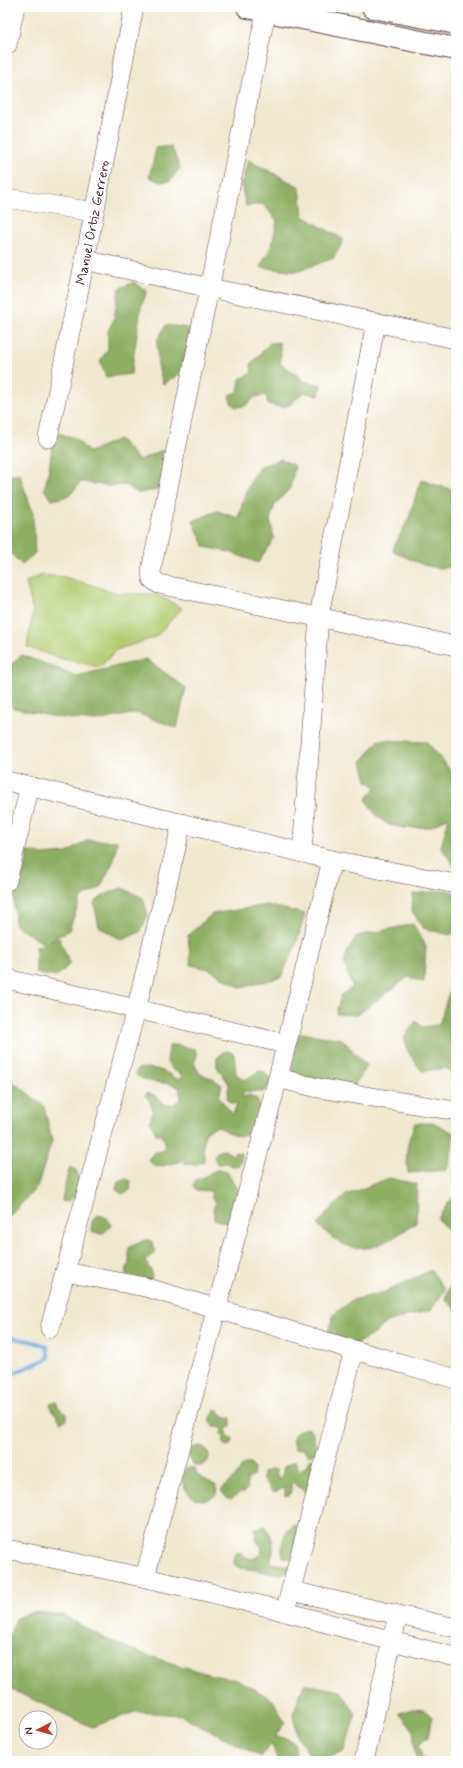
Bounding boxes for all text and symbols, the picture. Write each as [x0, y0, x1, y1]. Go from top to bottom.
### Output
street label: Manuel Ortiz Gerrero [72, 159, 114, 287]
north arrow [18, 1710, 58, 1750]
text: N [22, 1727, 36, 1735]

